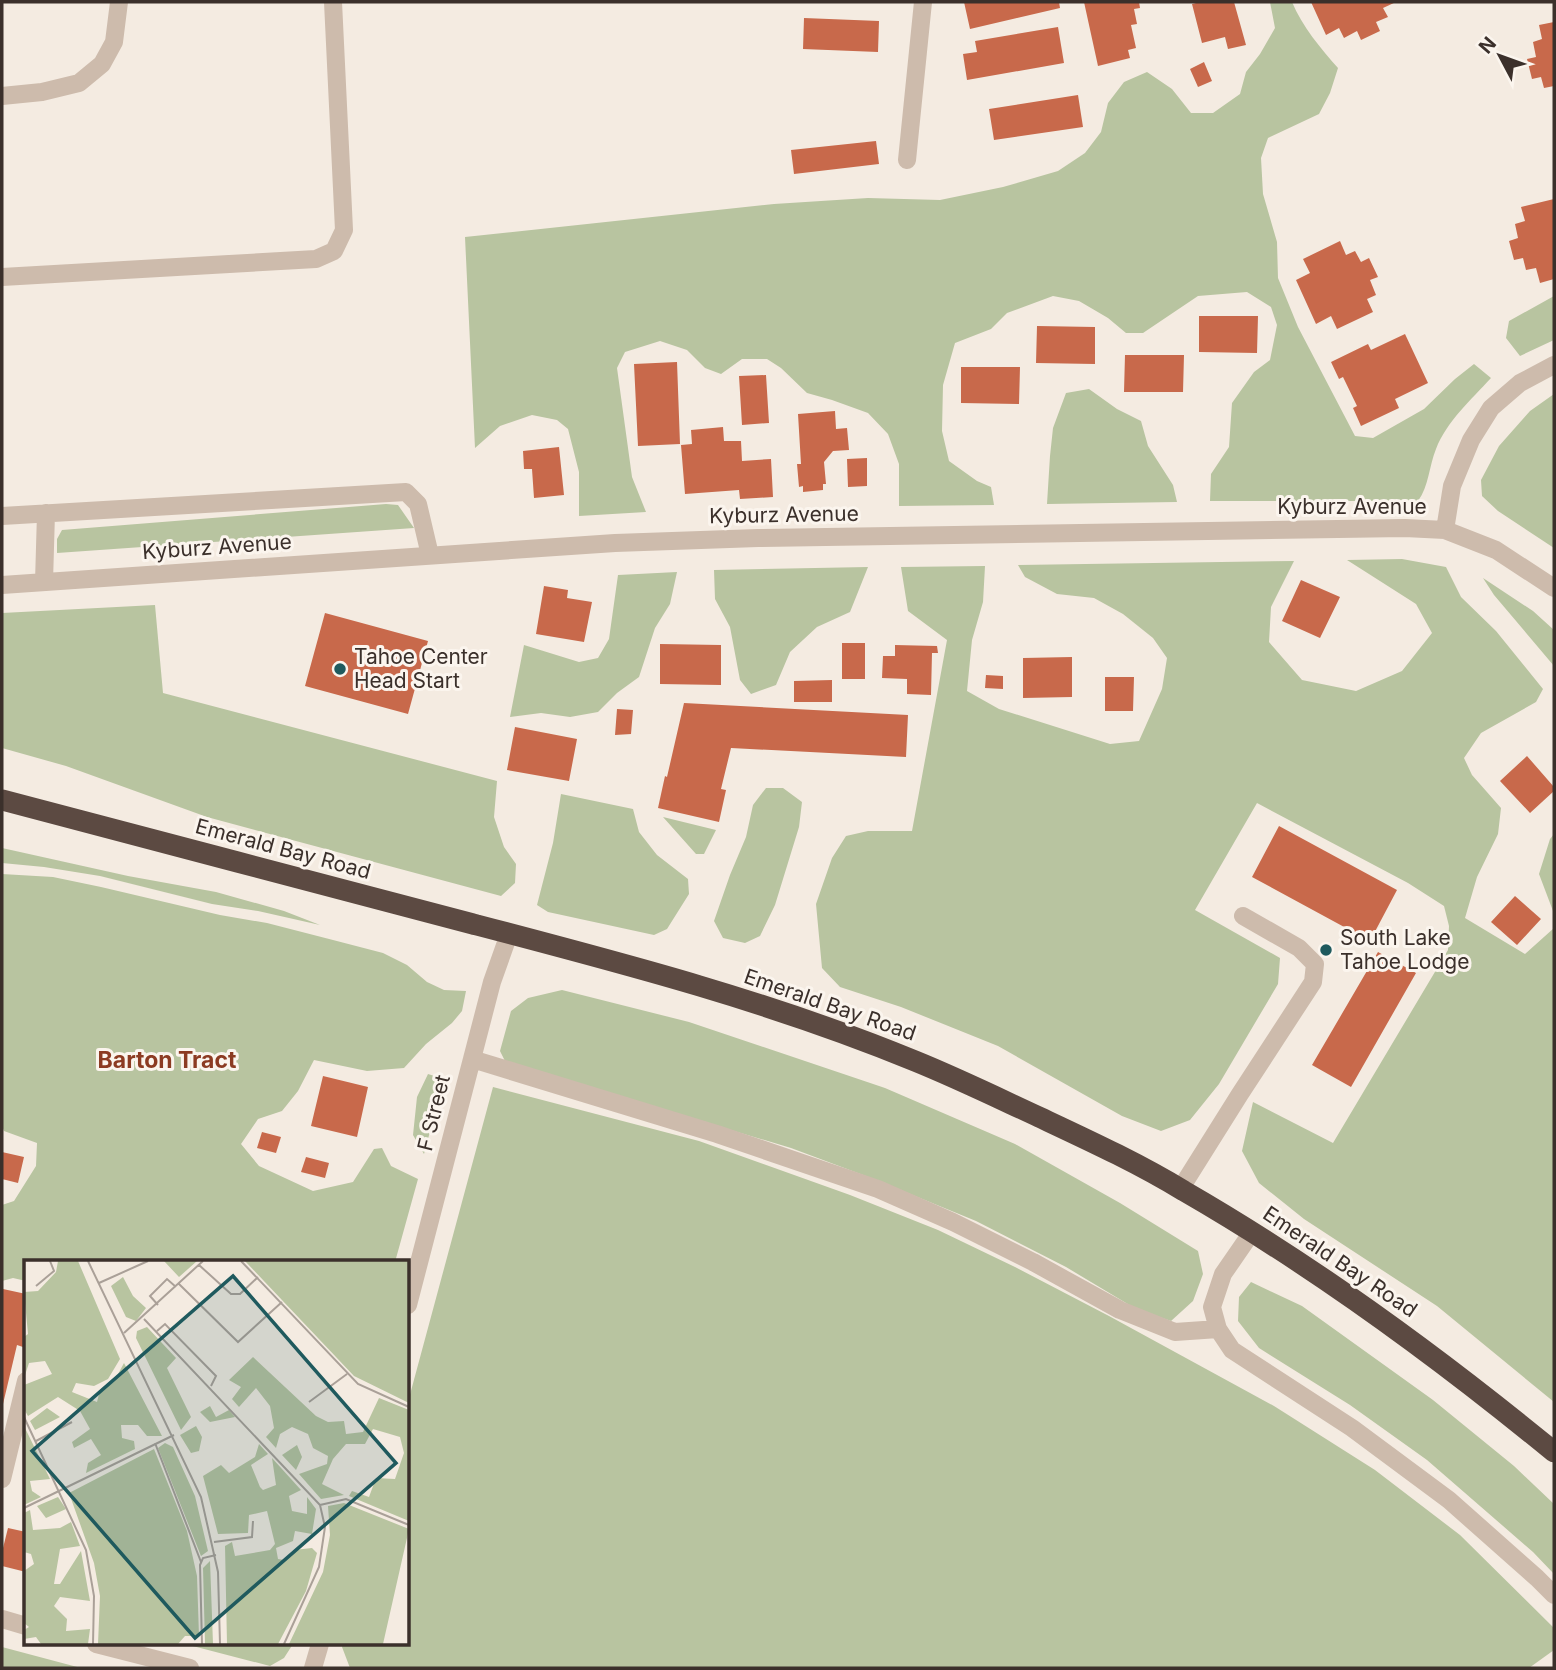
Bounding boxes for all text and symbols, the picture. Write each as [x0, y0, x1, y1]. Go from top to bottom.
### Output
north arrow [1465, 21, 1535, 91]
text: N [1474, 32, 1501, 58]
street label: Kyburz Avenue [1277, 494, 1427, 519]
street label: Kyburz Avenue [709, 501, 859, 528]
street label: Kyburz Avenue [141, 529, 292, 564]
place label: Tahoe Center Head Start [354, 644, 488, 693]
marker: Tahoe Center Head Start [332, 661, 348, 677]
street label: Emerald Bay Road [193, 813, 373, 884]
place label: South Lake Tahoe Lodge [1340, 925, 1469, 974]
marker: South Lake Tahoe Lodge [1318, 942, 1334, 958]
street label: Emerald Bay Road [741, 963, 920, 1046]
district label: Barton Tract [98, 1046, 237, 1074]
street label: F Street [412, 1072, 455, 1154]
street label: Emerald Bay Road [1259, 1201, 1422, 1322]
inset map [24, 1260, 410, 1646]

